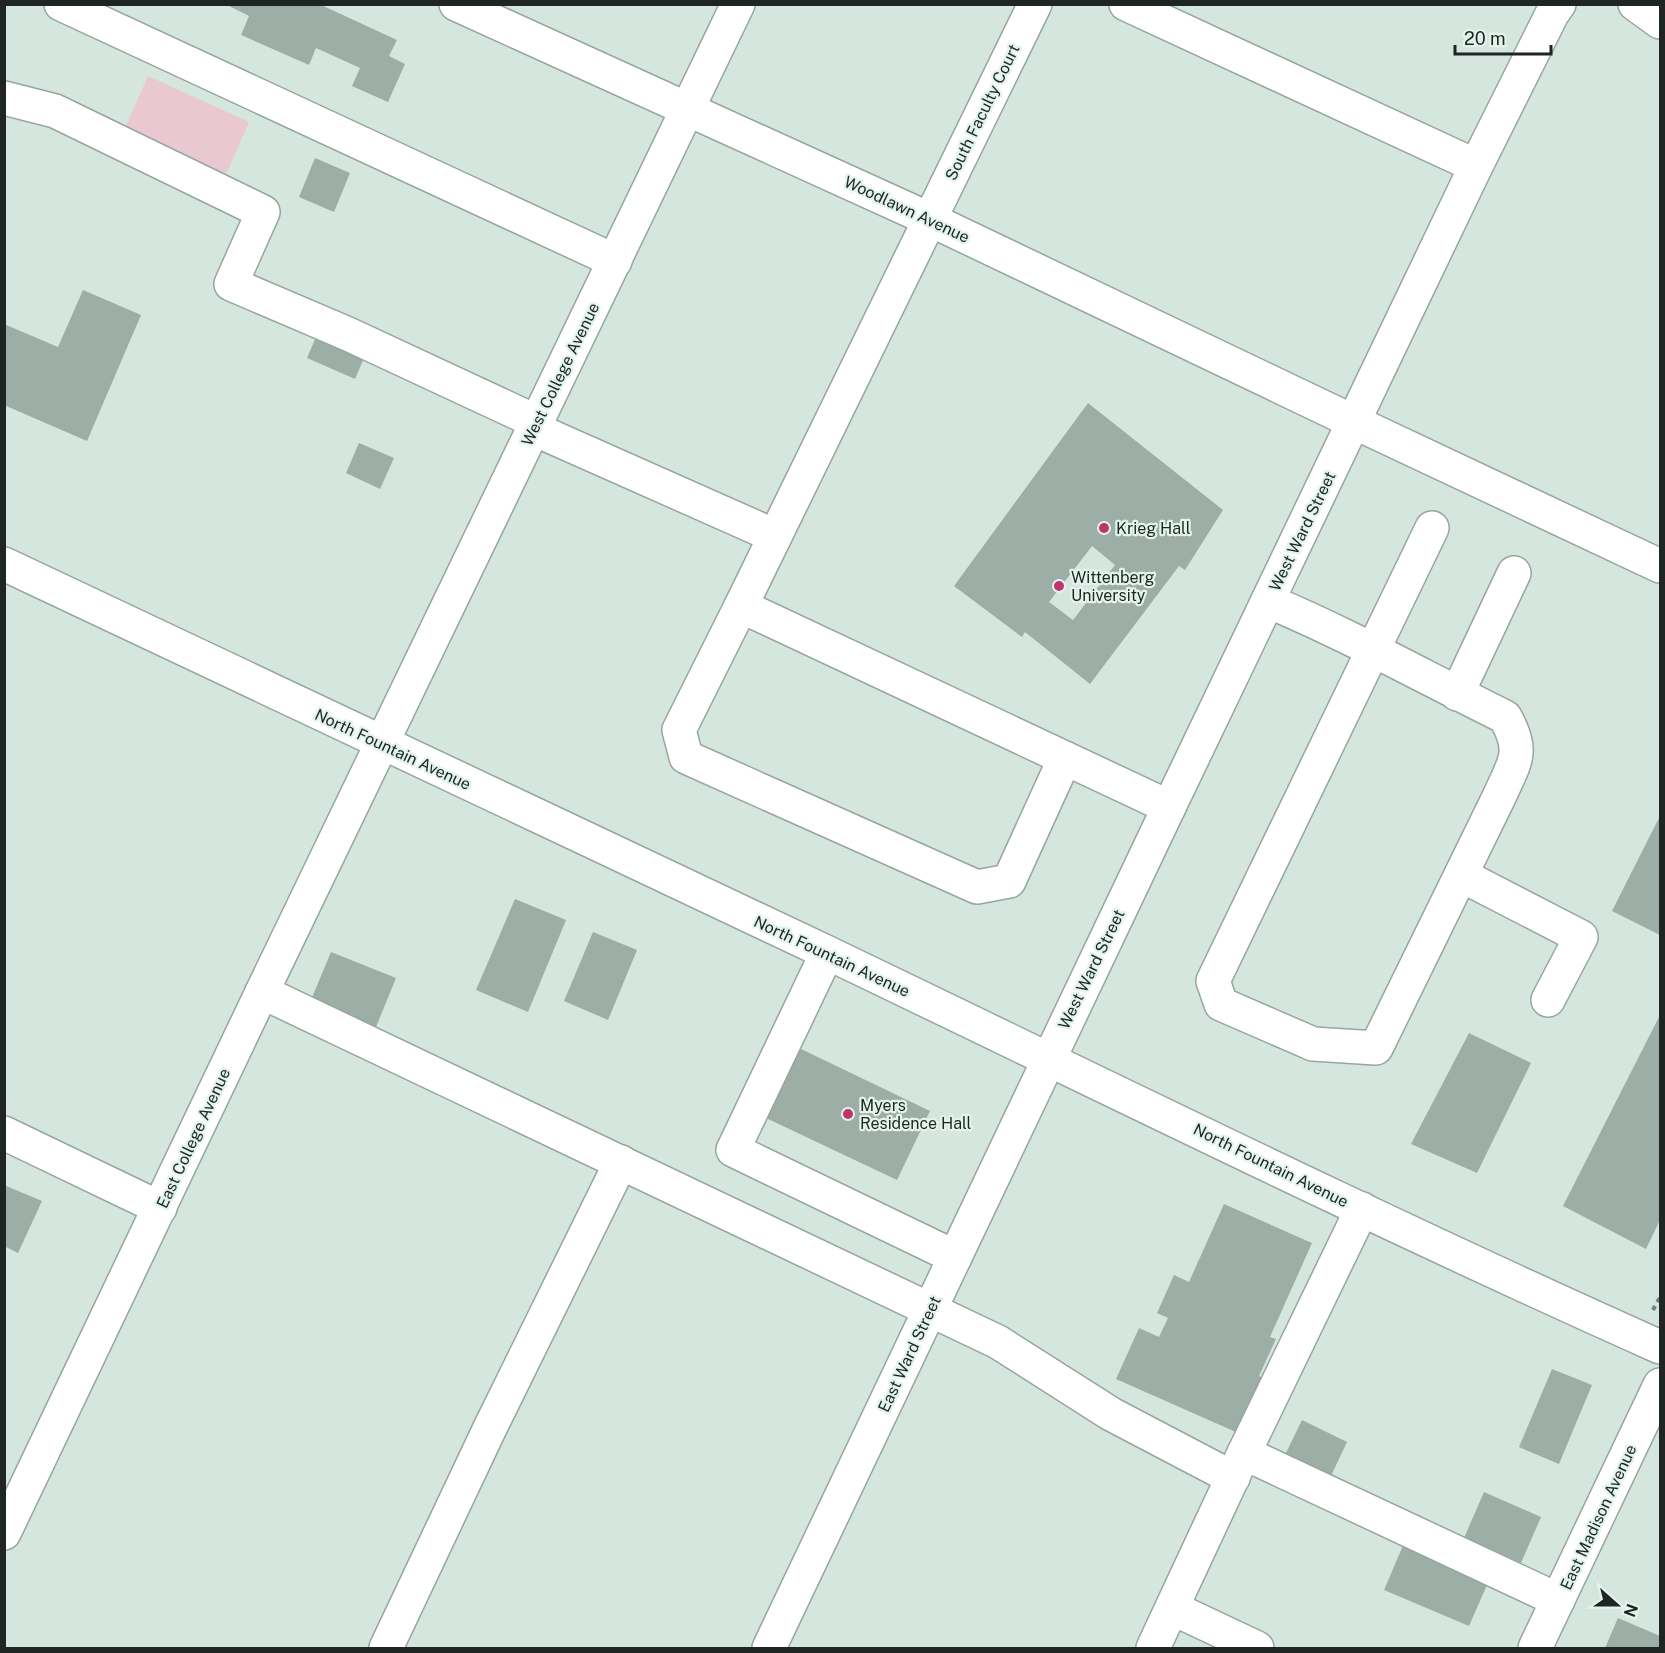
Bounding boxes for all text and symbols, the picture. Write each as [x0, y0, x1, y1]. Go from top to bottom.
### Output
scale bar [1455, 18, 1551, 56]
text: 20 m [1464, 28, 1506, 49]
street label: South Faculty Court [941, 41, 1024, 183]
street label: Woodlawn Avenue [841, 172, 973, 247]
street label: West College Avenue [517, 299, 603, 449]
street label: West Ward Street [1265, 468, 1340, 594]
place label: Krieg Hall [1116, 519, 1191, 538]
marker: Krieg Hall [1097, 521, 1111, 535]
place label: Wittenberg University [1071, 568, 1155, 605]
marker: Wittenberg University [1052, 579, 1066, 593]
street label: North Fountain Avenue [312, 705, 474, 794]
street label: West Ward Street [1054, 906, 1129, 1032]
street label: North Fountain Avenue [751, 912, 913, 1001]
street label: East College Avenue [153, 1065, 234, 1211]
place label: Myers Residence Hall [860, 1096, 972, 1133]
marker: Myers Residence Hall [841, 1107, 855, 1121]
street label: North Fountain Avenue [1190, 1120, 1351, 1211]
street label: East Ward Street [874, 1293, 945, 1415]
street label: East Madison Avenue [1556, 1441, 1641, 1593]
north arrow [1587, 1575, 1647, 1635]
text: N [1619, 1601, 1642, 1619]

